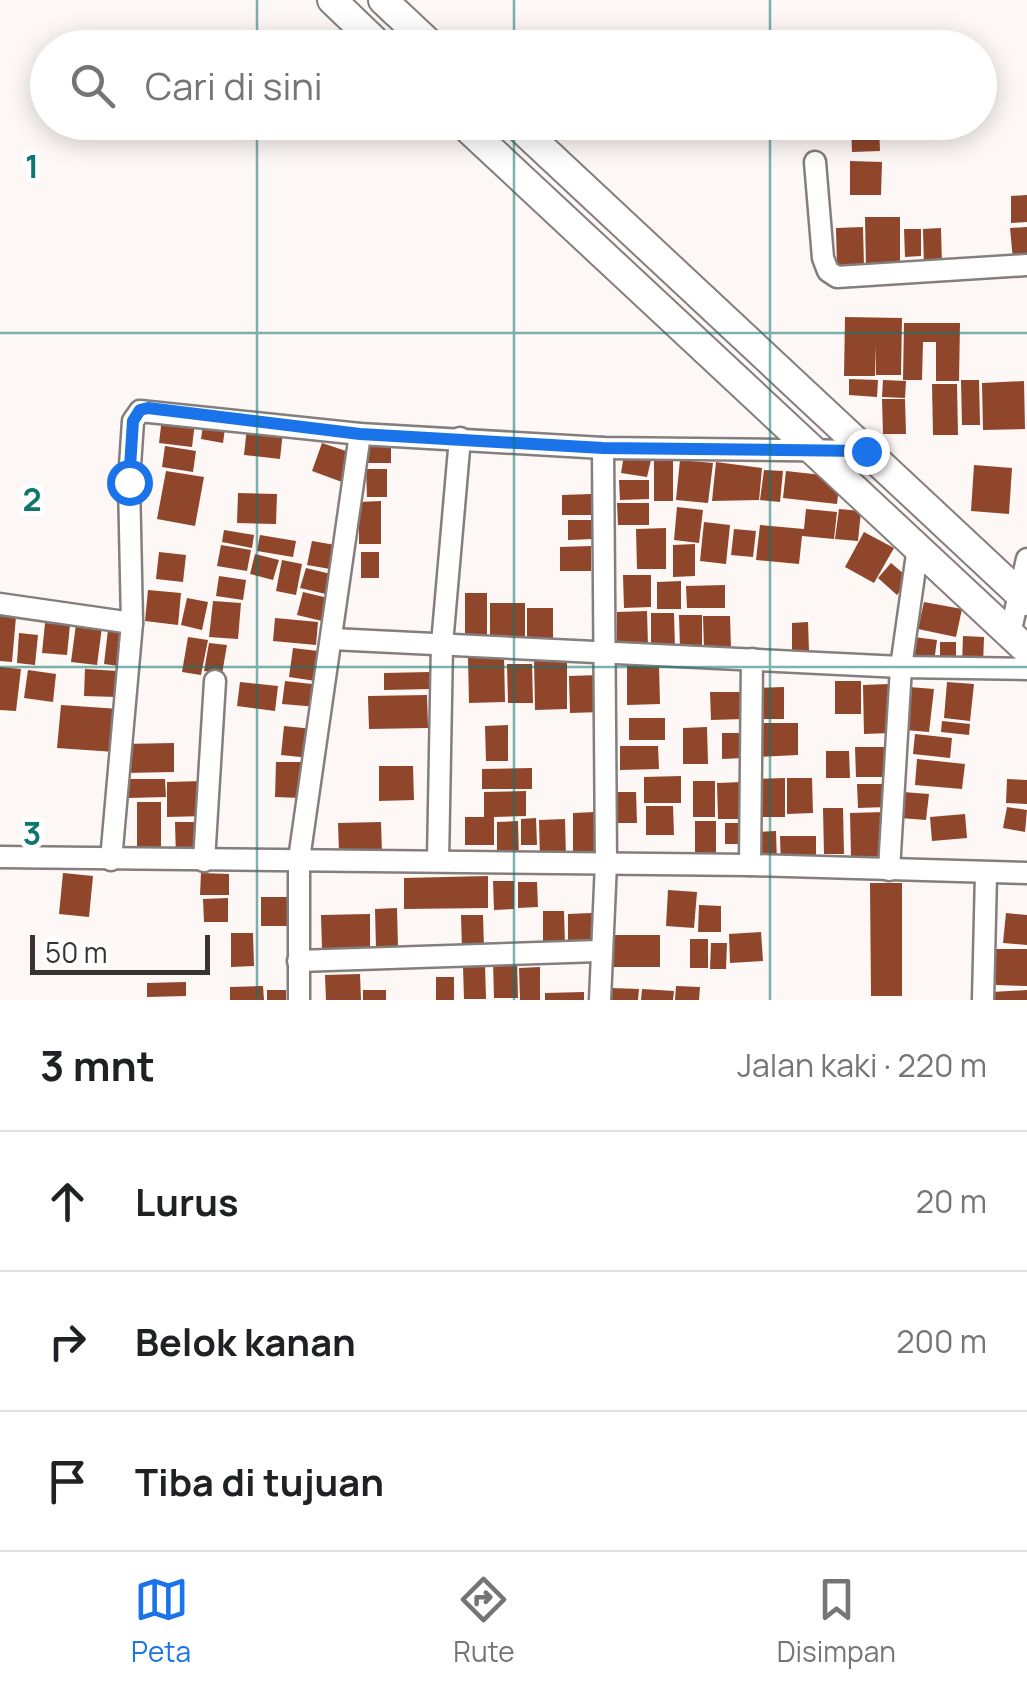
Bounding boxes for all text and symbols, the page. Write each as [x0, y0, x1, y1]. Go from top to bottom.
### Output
search box [30, 30, 997, 140]
icon: search [65, 58, 120, 113]
text: Cari di sini [145, 59, 323, 111]
text: 1 [25, 144, 39, 188]
route end [844, 429, 890, 475]
route start [107, 460, 153, 506]
text: 2 [22, 477, 42, 521]
text: 3 [23, 811, 41, 855]
scale bar [30, 930, 210, 974]
text: 50 m [45, 933, 108, 971]
text: 3 mnt [40, 1036, 155, 1094]
text: Jalan kaki · 220 m [737, 1043, 987, 1087]
icon: ahead [40, 1174, 95, 1229]
text: Lurus [135, 1175, 239, 1227]
text: 20 m [916, 1179, 987, 1223]
icon: right [40, 1314, 95, 1369]
text: Belok kanan [135, 1315, 356, 1367]
text: 200 m [896, 1319, 987, 1363]
icon: arrive [40, 1454, 95, 1509]
text: Tiba di tujuan [135, 1455, 384, 1507]
tab: Peta [131, 1572, 191, 1670]
tab: Rute [453, 1572, 515, 1670]
tab: Disimpan [777, 1572, 896, 1670]

